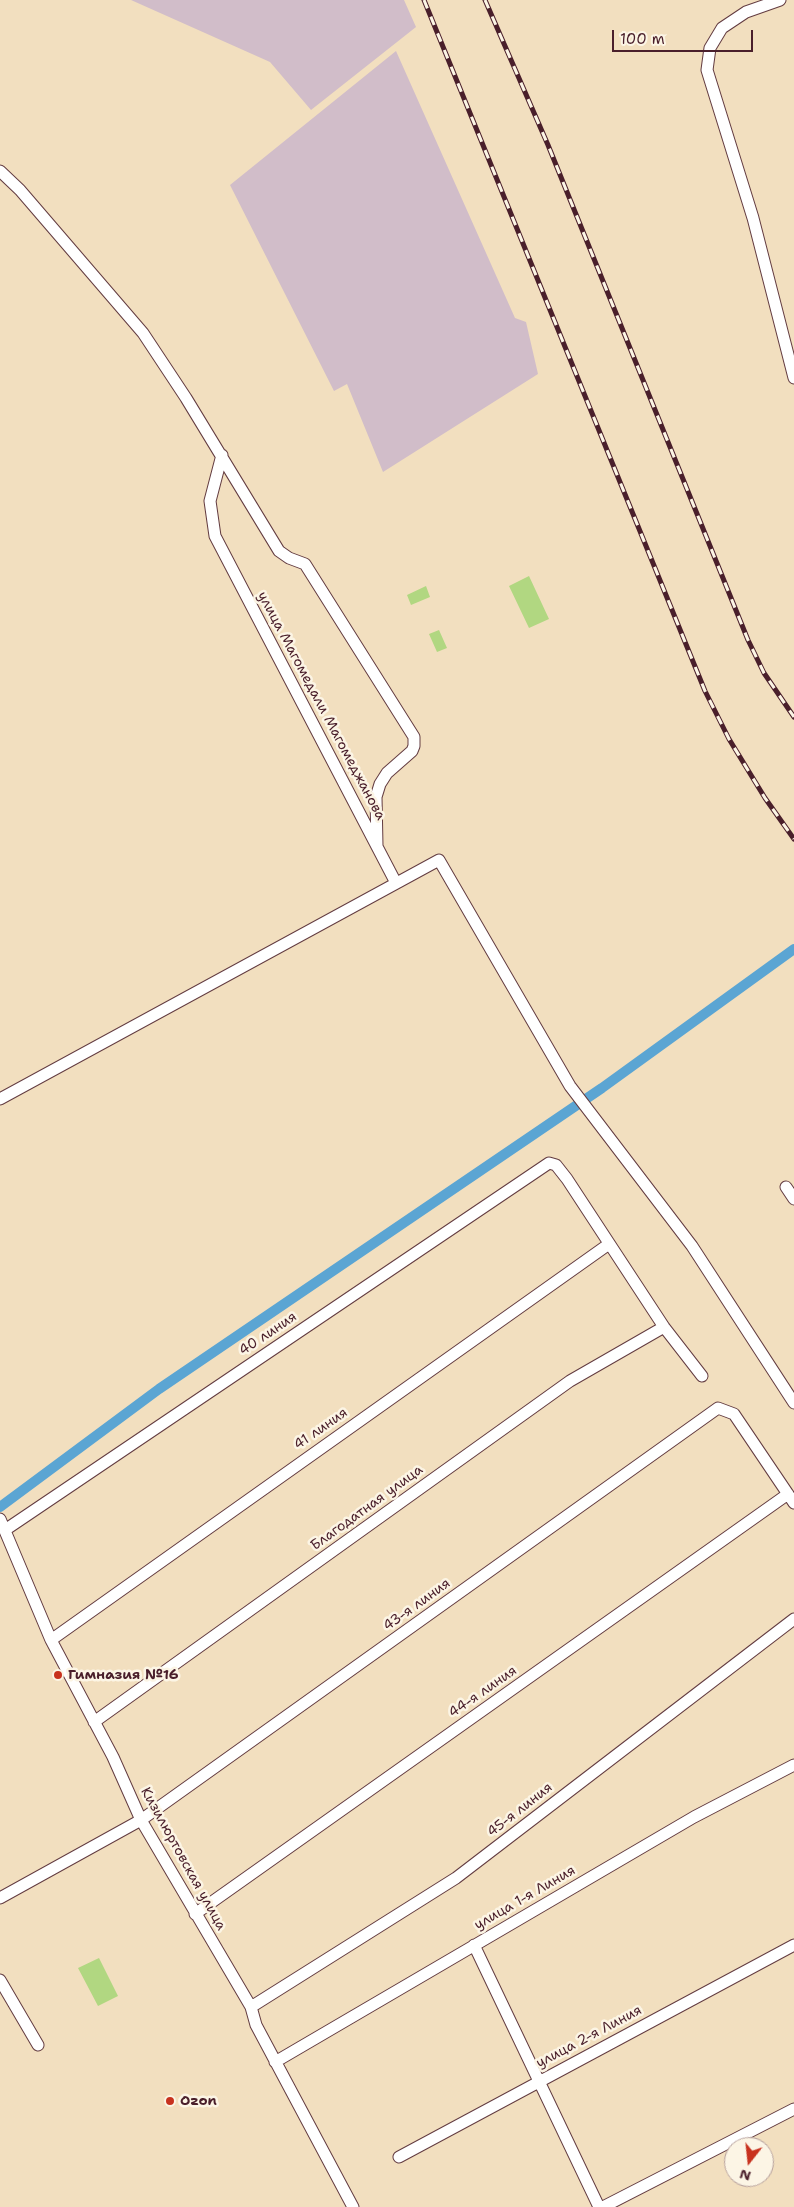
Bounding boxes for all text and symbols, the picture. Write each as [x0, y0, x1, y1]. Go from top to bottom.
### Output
scale bar [614, 20, 755, 52]
text: 100 m [620, 29, 665, 49]
street label: улица Магомедали Магомеджановa [253, 589, 389, 823]
street label: 40 линия [236, 1309, 300, 1359]
street label: 41 линия [291, 1404, 351, 1454]
street label: Благодатная улица [308, 1462, 426, 1554]
street label: 43-я линия [380, 1575, 454, 1635]
street label: 44-я линия [446, 1662, 520, 1722]
place label: Гимназия №16 [68, 1667, 179, 1683]
marker: Гимназия №16 [52, 1669, 64, 1681]
street label: 45-я линия [484, 1779, 556, 1841]
street label: Кизилюртовская улица [137, 1785, 229, 1933]
street label: улица 1-я Линия [471, 1862, 579, 1934]
street label: улица 2-я Линия [533, 2002, 645, 2072]
place label: Ozon [180, 2093, 217, 2109]
marker: Ozon [164, 2095, 176, 2107]
north arrow [724, 2137, 774, 2187]
text: N [737, 2165, 753, 2186]

